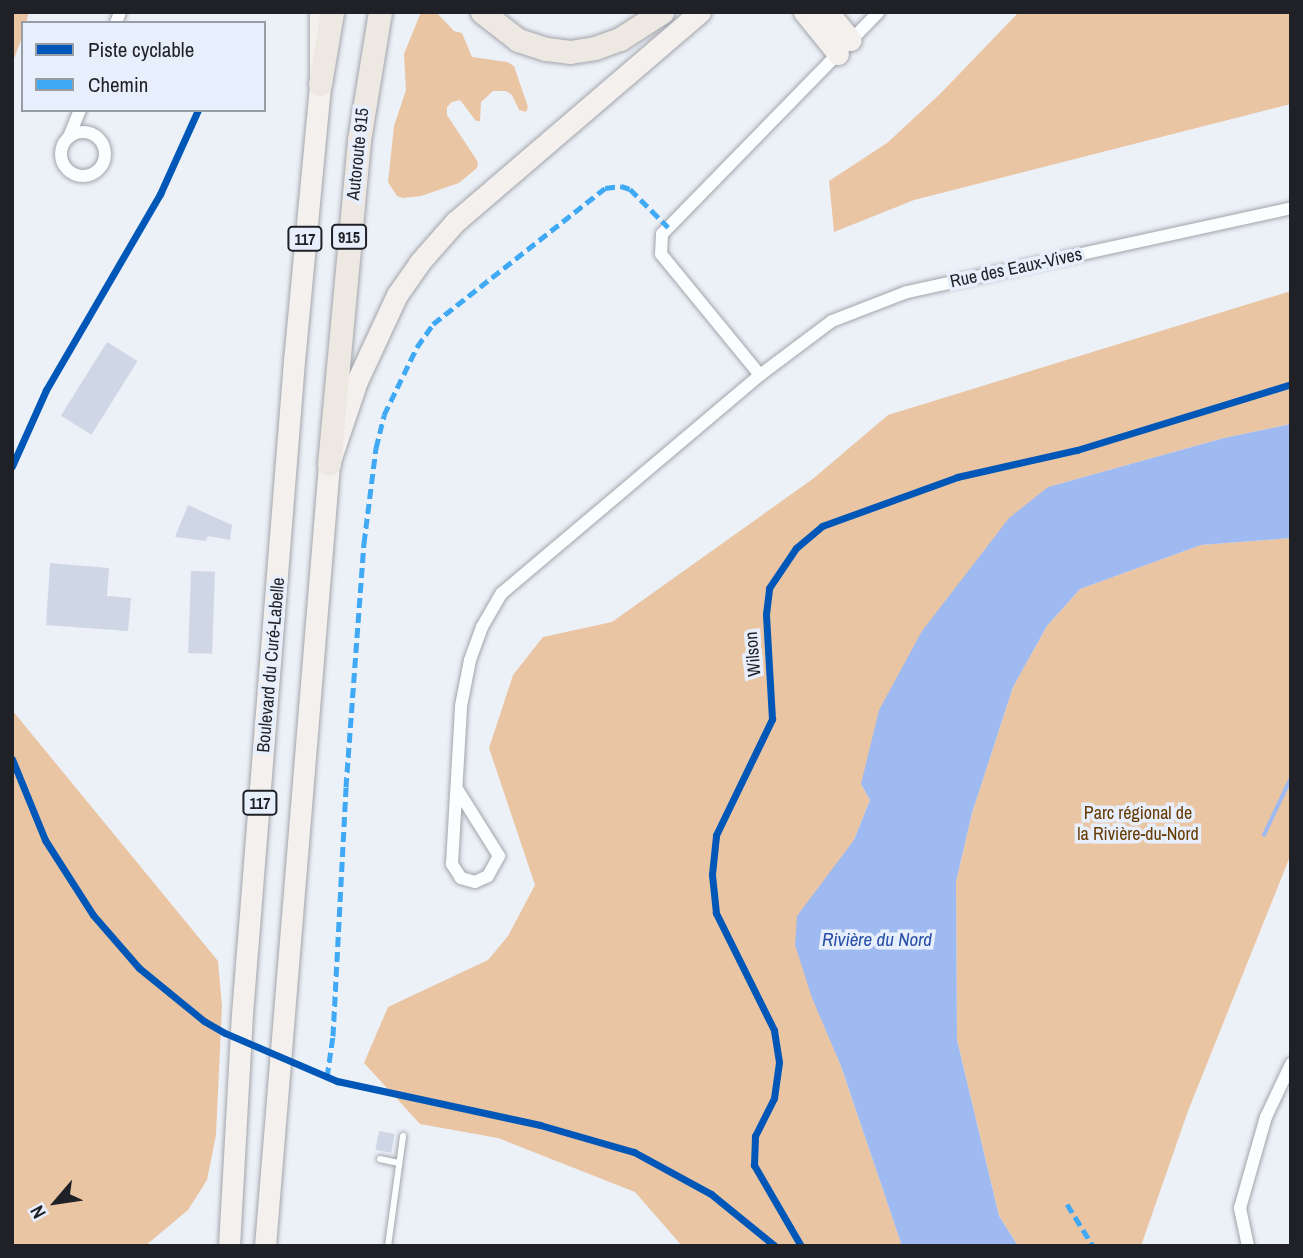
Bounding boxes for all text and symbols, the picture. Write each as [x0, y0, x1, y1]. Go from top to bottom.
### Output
legend [21, 21, 266, 112]
text: Piste cyclable [88, 35, 194, 64]
text: Chemin [88, 70, 148, 99]
street label: Autoroute 915 [342, 107, 374, 201]
road number: 915 [330, 224, 368, 249]
road number: 117 [286, 227, 324, 252]
street label: Rue des Eaux-Vives [948, 243, 1084, 293]
street label: Boulevard du Curé-Labelle [253, 577, 289, 753]
street label: Wilson [740, 631, 766, 677]
road number: 117 [241, 790, 279, 816]
park label: Parc régional de la Rivière-du-Nord [1077, 803, 1199, 846]
water label: Rivière du Nord [822, 929, 932, 951]
north arrow [21, 1167, 91, 1237]
text: N [24, 1201, 52, 1223]

